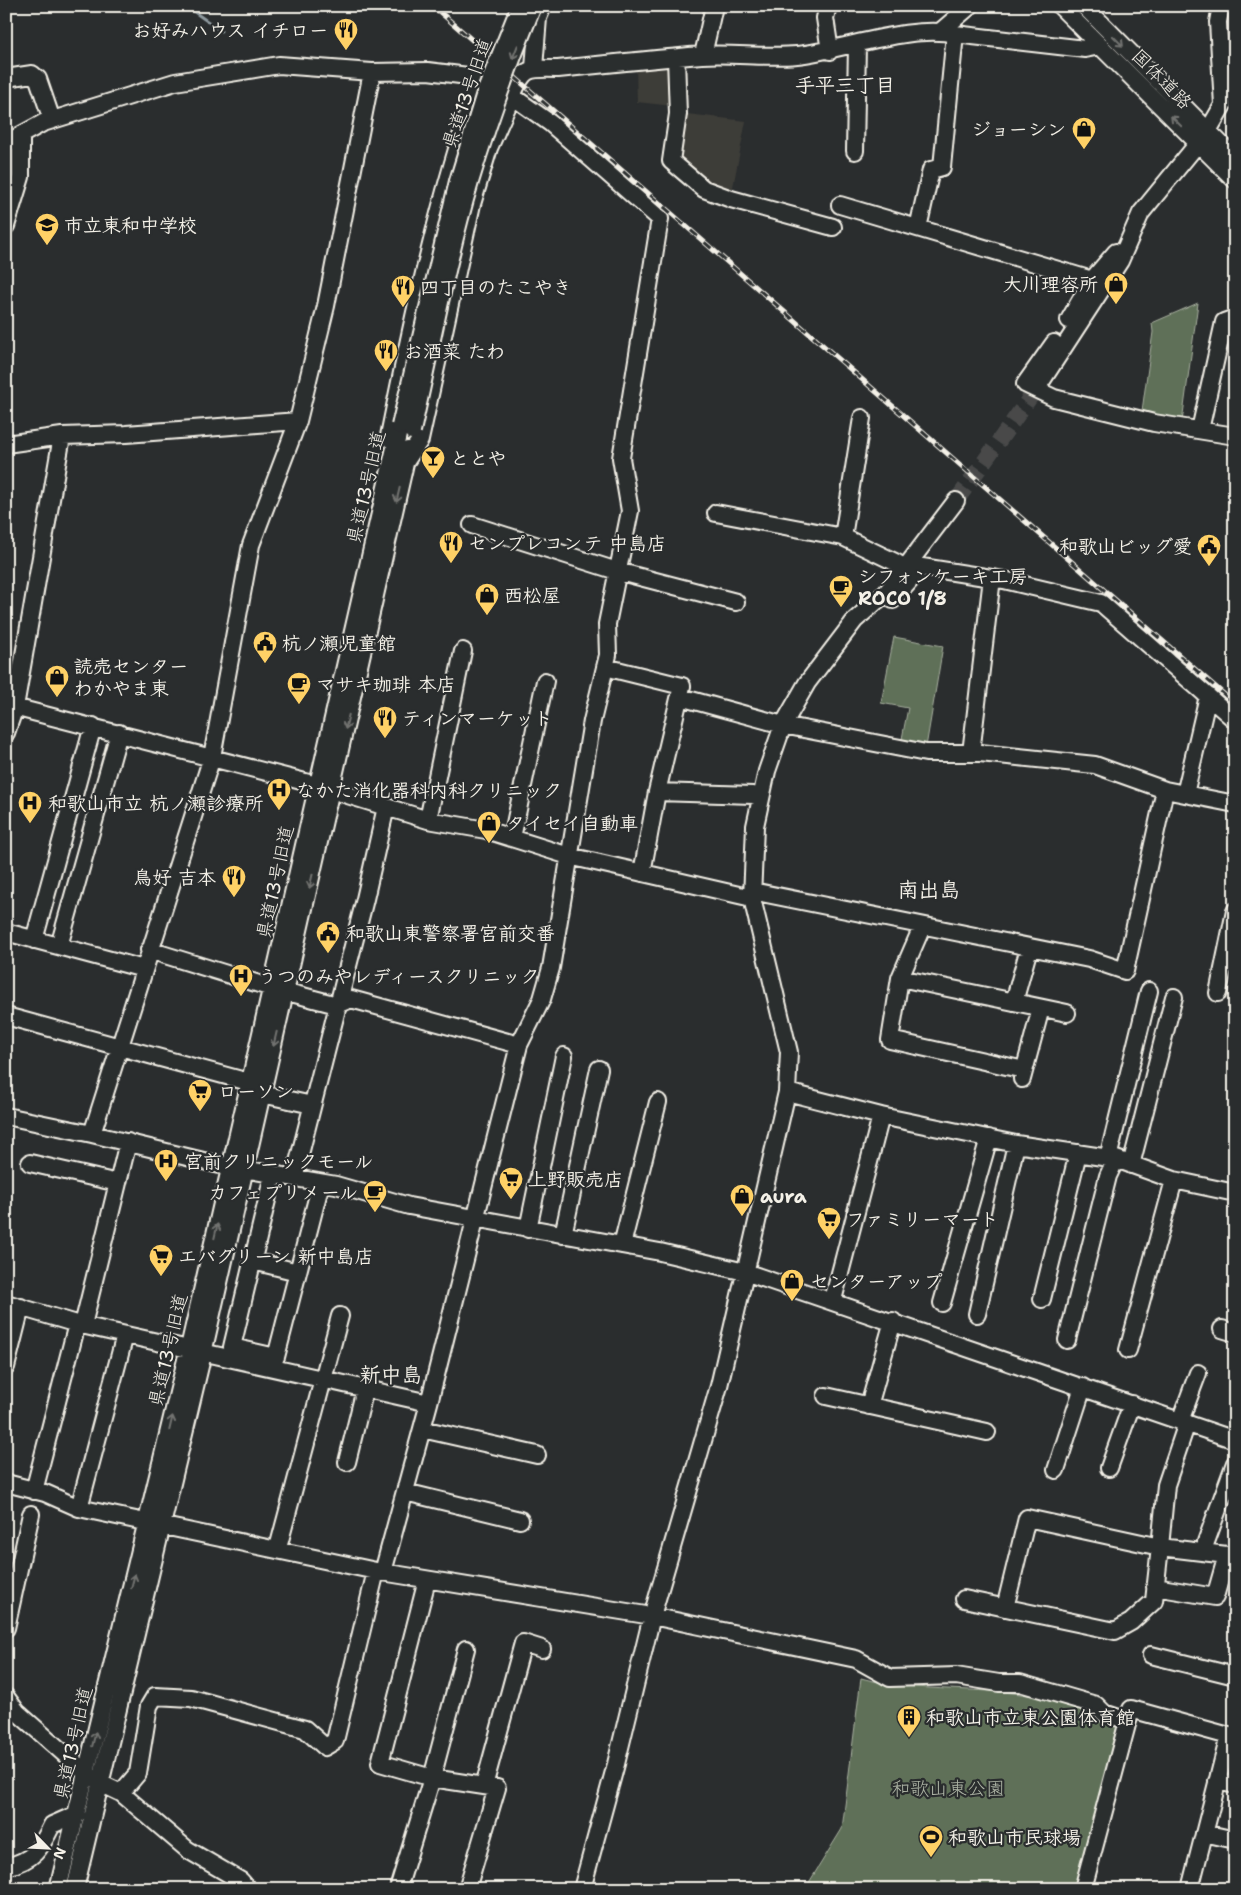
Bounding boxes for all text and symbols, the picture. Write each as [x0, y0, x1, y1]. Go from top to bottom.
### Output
restaurant icon: お好みハウス イチロー [333, 17, 359, 51]
place label: お好みハウス イチロー [133, 18, 328, 43]
street label: 県道13号旧道 [436, 34, 498, 152]
one-way arrow [1112, 35, 1124, 47]
one-way arrow [510, 43, 519, 59]
street label: 国体道路 [1126, 43, 1198, 115]
district label: 手平三丁目 [795, 72, 895, 98]
one-way arrow [1169, 115, 1182, 127]
shop icon: ジョーシン [1071, 116, 1097, 150]
place label: ジョーシン [971, 117, 1066, 142]
school or university icon: 市立東和中学校 [34, 212, 60, 246]
place label: 市立東和中学校 [64, 213, 197, 238]
shop icon: 大川理容所 [1103, 271, 1129, 305]
place label: 大川理容所 [1003, 272, 1098, 297]
restaurant icon: 四丁目のたこやき [390, 274, 416, 308]
place label: 四丁目のたこやき [420, 275, 572, 300]
restaurant icon: お酒菜 たわ [373, 338, 399, 372]
place label: お酒菜 たわ [404, 339, 506, 364]
street label: 県道13号旧道 [341, 428, 391, 546]
bar icon: ととや [420, 445, 446, 479]
place label: ととや [450, 446, 507, 471]
one-way arrow [393, 487, 402, 503]
restaurant icon: センプレコンテ 中島店 [438, 530, 464, 564]
place label: センプレコンテ 中島店 [468, 531, 666, 556]
public building icon: 和歌山ビッグ愛 [1196, 533, 1222, 567]
place label: 和歌山ビッグ愛 [1059, 534, 1192, 559]
place label: シフォンケーキ工房 ROCO 1/8 [858, 564, 1027, 611]
cafe icon: シフォンケーキ工房 ROCO 1/8 [828, 574, 854, 608]
shop icon: 西松屋 [474, 582, 500, 616]
place label: 西松屋 [504, 583, 561, 608]
public building icon: 杭ノ瀬児童館 [252, 630, 278, 664]
place label: 杭ノ瀬児童館 [282, 631, 396, 656]
place label: 読売センター わかやま東 [74, 654, 188, 701]
shop icon: 読売センター わかやま東 [44, 664, 70, 698]
cafe icon: マサキ珈琲 本店 [286, 671, 312, 705]
place label: マサキ珈琲 本店 [316, 672, 456, 697]
restaurant icon: ティンマーケット [372, 705, 398, 739]
place label: ティンマーケット [402, 706, 553, 731]
one-way arrow [342, 714, 351, 730]
hospital icon: なかた消化器科内科クリニック [266, 777, 292, 811]
place label: なかた消化器科内科クリニック [296, 778, 562, 803]
hospital icon: 和歌山市立 杭ノ瀬診療所 [17, 790, 43, 824]
place label: 和歌山市立 杭ノ瀬診療所 [48, 791, 264, 816]
shop icon: タイセイ自動車 [476, 810, 502, 844]
place label: タイセイ自動車 [506, 811, 638, 836]
street label: 県道13号旧道 [251, 823, 299, 941]
restaurant icon: 鳥好 吉本 [221, 864, 247, 898]
place label: 鳥好 吉本 [133, 865, 216, 890]
one-way arrow [306, 872, 316, 888]
district label: 南出島 [898, 876, 961, 904]
public building icon: 和歌山東警察署宮前交番 [315, 920, 341, 954]
place label: 和歌山東警察署宮前交番 [346, 921, 555, 946]
hospital icon: うつのみやレディースクリニック [228, 963, 254, 997]
place label: うつのみやレディースクリニック [258, 964, 540, 989]
one-way arrow [270, 1031, 279, 1047]
supermarket icon: ローソン [187, 1078, 213, 1112]
place label: ローソン [218, 1079, 294, 1104]
hospital icon: 宮前クリニックモール [153, 1148, 179, 1182]
place label: 宮前クリニックモール [184, 1149, 373, 1174]
supermarket icon: 上野販売店 [498, 1166, 524, 1200]
place label: 上野販売店 [528, 1167, 623, 1192]
cafe icon: カフェプリメール [362, 1179, 388, 1213]
place label: カフェプリメール [208, 1180, 358, 1205]
shop icon: aura [729, 1183, 755, 1217]
place label: aura [760, 1184, 807, 1209]
supermarket icon: ファミリーマート [816, 1206, 842, 1240]
place label: ファミリーマート [846, 1207, 999, 1232]
one-way arrow [212, 1224, 221, 1240]
supermarket icon: エバグリーン 新中島店 [148, 1243, 174, 1277]
place label: エバグリーン 新中島店 [178, 1244, 373, 1269]
shop icon: センターアップ [779, 1268, 805, 1302]
place label: センターアップ [810, 1269, 943, 1294]
street label: 県道13号旧道 [143, 1291, 193, 1409]
district label: 新中島 [360, 1361, 423, 1389]
one-way arrow [167, 1416, 176, 1432]
one-way arrow [129, 1574, 138, 1590]
street label: 県道13号旧道 [48, 1684, 98, 1802]
building icon: 和歌山市立東公園体育館 [896, 1704, 922, 1738]
place label: 和歌山市立東公園体育館 [926, 1705, 1135, 1730]
one-way arrow [90, 1732, 99, 1748]
park label: 和歌山東公園 [891, 1776, 1005, 1801]
north arrow [22, 1822, 72, 1872]
sports icon: 和歌山市民球場 [918, 1824, 944, 1858]
place label: 和歌山市民球場 [948, 1825, 1081, 1850]
text: N [49, 1845, 70, 1862]

